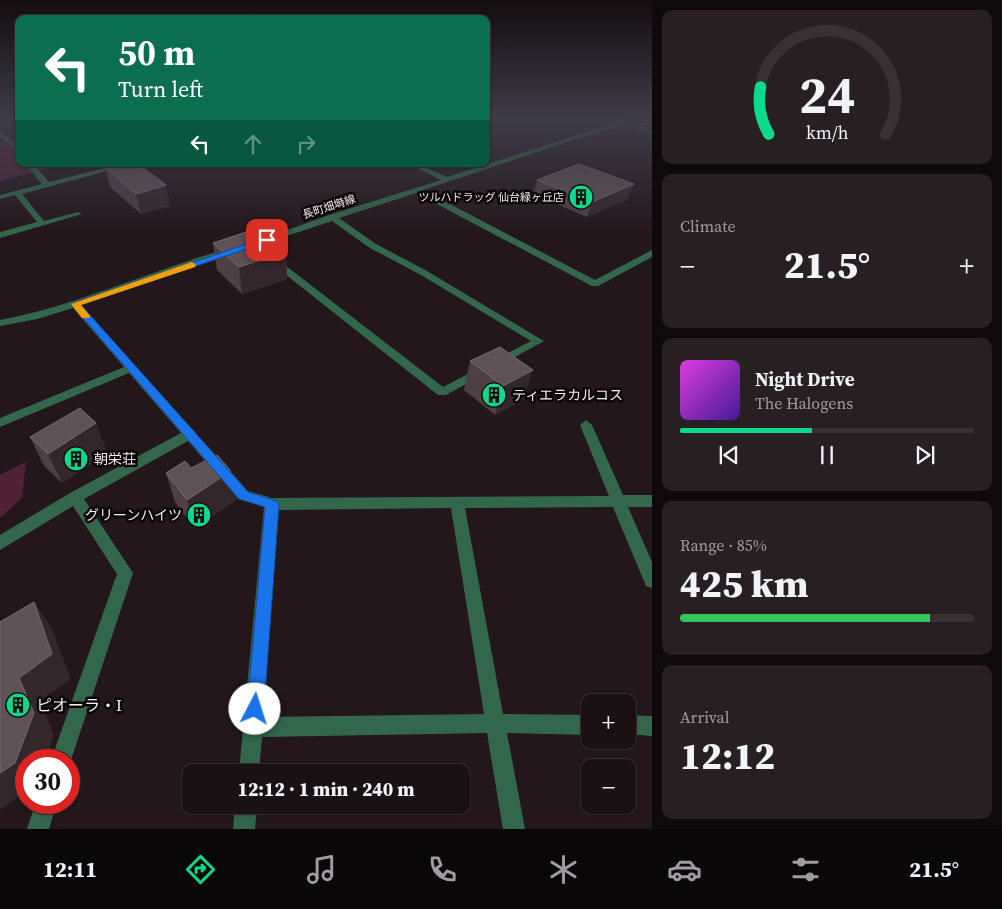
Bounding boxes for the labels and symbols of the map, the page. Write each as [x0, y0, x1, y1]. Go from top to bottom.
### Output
building icon: ツルハドラッグ 仙台緑ヶ丘店 [568, 184, 594, 210]
place label: ツルハドラッグ 仙台緑ヶ丘店 [418, 190, 564, 205]
street label: 長町畑塒線 [301, 191, 357, 223]
pin [246, 219, 288, 261]
building icon: ティエラカルコス [481, 382, 507, 408]
place label: ティエラカルコス [512, 385, 623, 405]
building icon: 朝栄荘 [63, 446, 89, 472]
place label: 朝栄荘 [94, 449, 136, 469]
building icon: グリーンハイツ [186, 502, 212, 528]
place label: グリーンハイツ [85, 505, 182, 525]
position arrow [228, 682, 280, 734]
building icon: ピオーラ・I [5, 692, 31, 718]
place label: ピオーラ・I [36, 694, 122, 716]
speed limit sign: 30 [15, 749, 80, 814]

